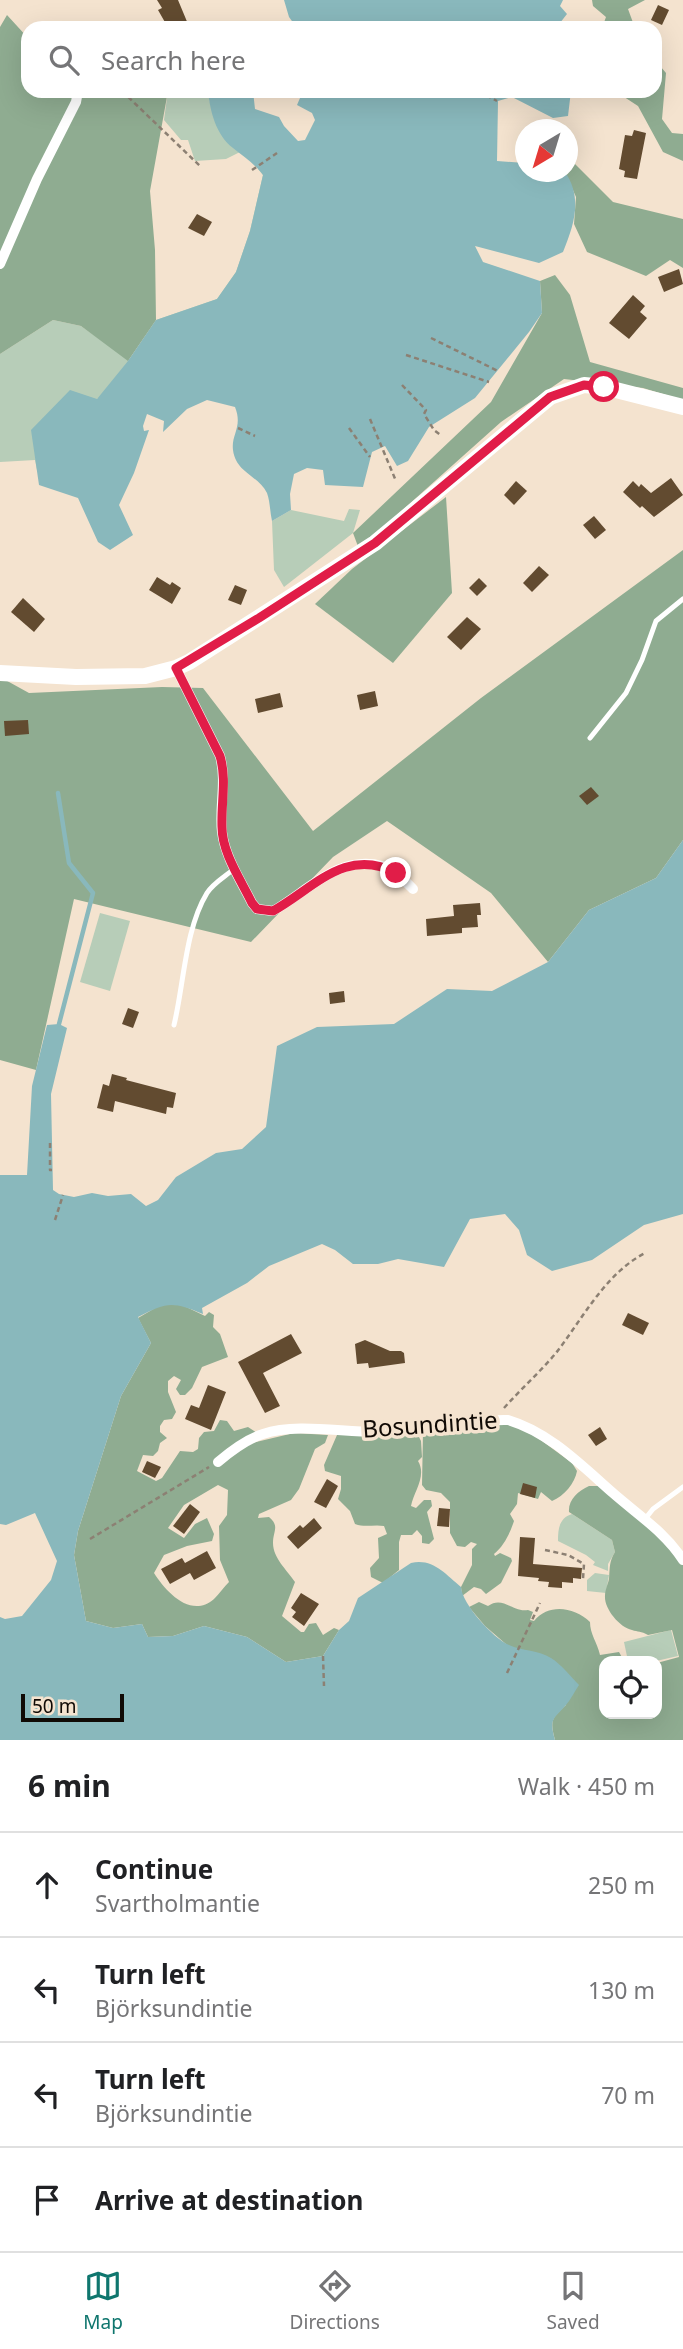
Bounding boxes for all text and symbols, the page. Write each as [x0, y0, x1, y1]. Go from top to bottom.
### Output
search box [21, 21, 662, 98]
icon: search [45, 41, 83, 79]
text: Search here [101, 42, 246, 78]
north arrow [515, 119, 578, 182]
route start [588, 371, 619, 402]
route end [380, 857, 411, 888]
street label: Bosundintie [361, 1402, 499, 1445]
map controls [599, 1656, 662, 1719]
button: locate [599, 1656, 662, 1719]
scale bar [21, 1691, 124, 1723]
text: 50 m [32, 1693, 76, 1719]
text: 6 min [28, 1765, 111, 1806]
text: Walk · 450 m [518, 1770, 655, 1802]
text: Continue [95, 1851, 213, 1887]
icon: ahead [28, 1866, 66, 1904]
text: 250 m [588, 1869, 655, 1901]
text: Svartholmantie [95, 1887, 260, 1919]
text: Turn left [95, 1956, 206, 1992]
icon: left [28, 1971, 66, 2009]
text: 130 m [588, 1974, 655, 2006]
text: Björksundintie [95, 1992, 253, 2024]
text: Turn left [95, 2061, 206, 2097]
icon: left [28, 2076, 66, 2114]
text: 70 m [601, 2079, 655, 2111]
text: Björksundintie [95, 2097, 253, 2129]
icon: arrive [28, 2181, 66, 2219]
text: Arrive at destination [95, 2182, 364, 2218]
tab: Map [83, 2267, 123, 2335]
tab: Directions [290, 2267, 380, 2335]
tab: Saved [546, 2267, 600, 2335]

